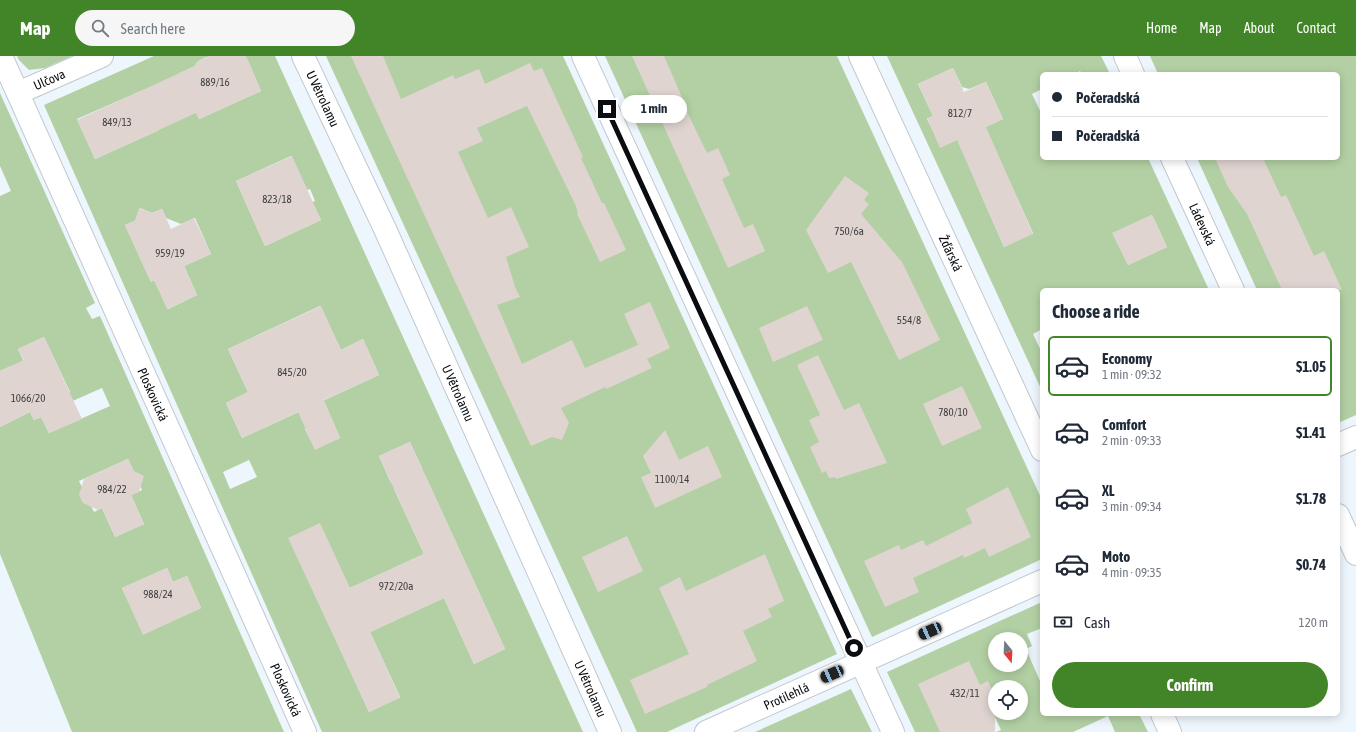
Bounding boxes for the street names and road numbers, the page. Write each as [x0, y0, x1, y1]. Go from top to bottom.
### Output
street label: Ulčova [31, 66, 67, 93]
street label: U Větrolamu [303, 68, 342, 129]
street label: Ládevská [1186, 201, 1218, 248]
street label: Žďárská [936, 233, 965, 274]
street label: U Větrolamu [439, 363, 477, 424]
street label: Ploskovická [134, 366, 171, 424]
street label: U Větrolamu [571, 658, 609, 719]
street label: Ploskovická [267, 661, 304, 719]
street label: Protilehlá [761, 680, 812, 713]

